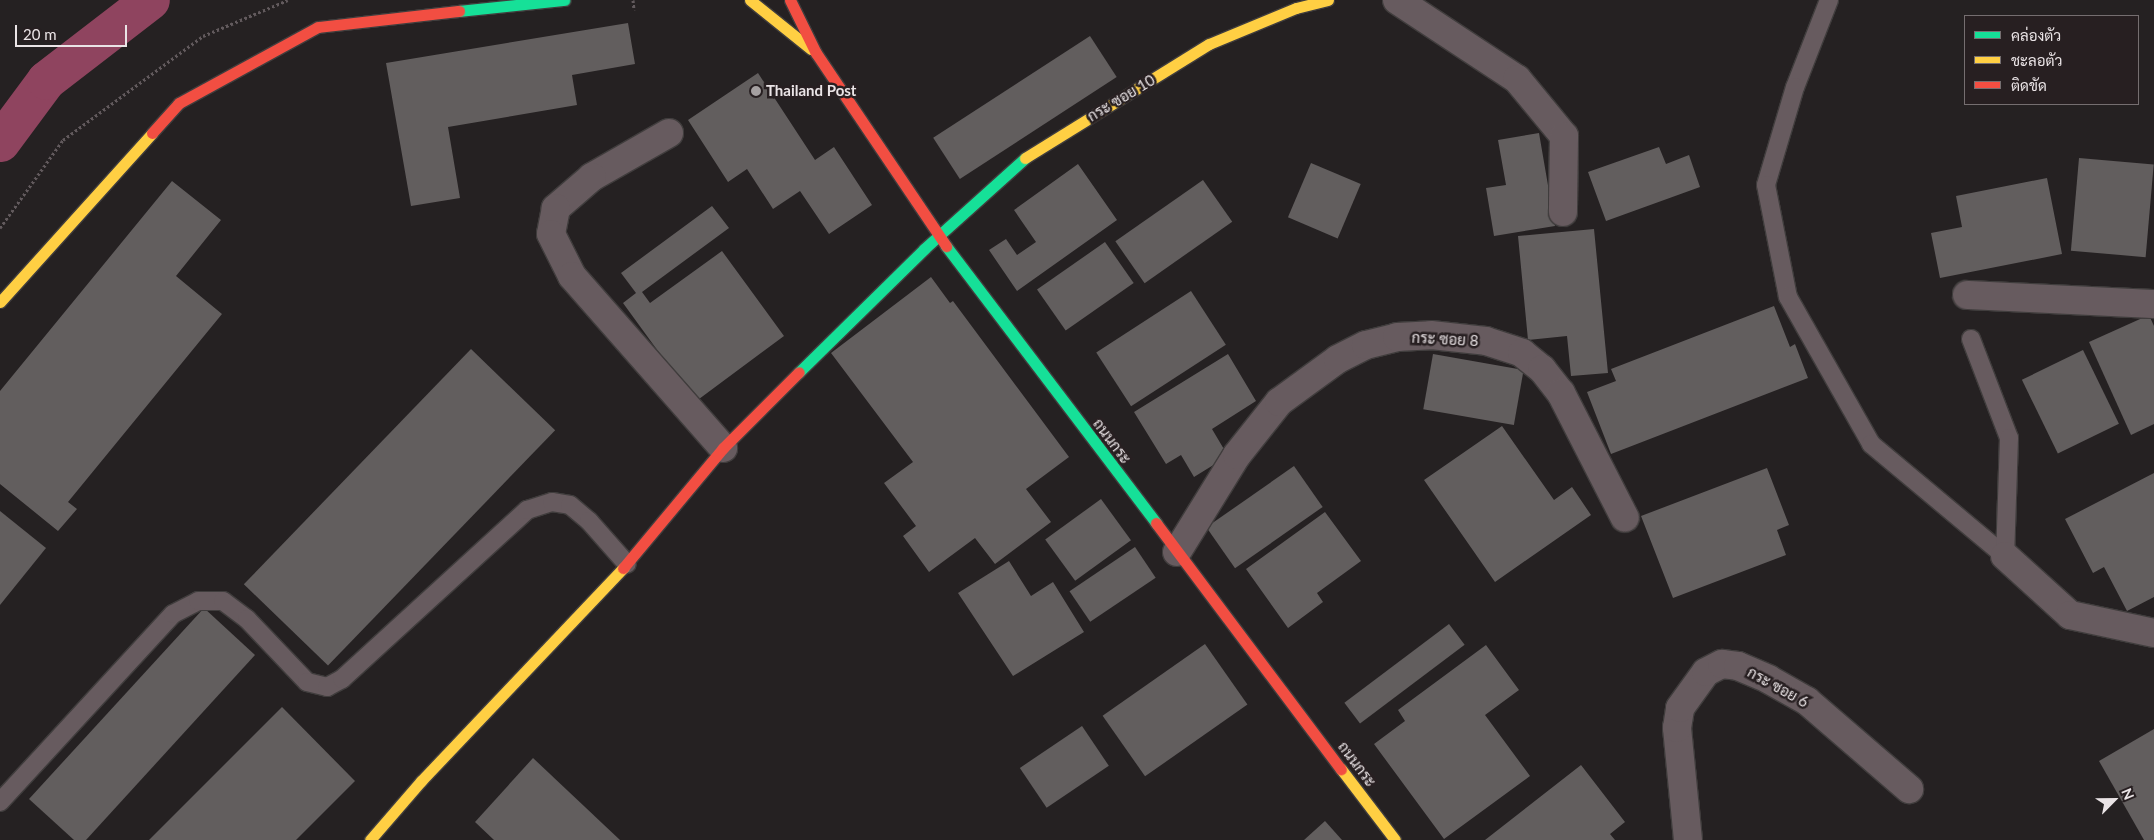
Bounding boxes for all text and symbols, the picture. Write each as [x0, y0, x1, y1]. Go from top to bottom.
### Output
scale bar [18, 15, 130, 47]
legend [1964, 15, 2139, 105]
text: 20 m [23, 25, 57, 43]
text: คล่องตัว [2011, 26, 2061, 44]
text: ชะลอตัว [2011, 51, 2062, 69]
street label: กระ ซอย 10 [1084, 71, 1158, 125]
text: ติดขัด [2011, 76, 2047, 94]
place label: Thailand Post [766, 82, 856, 100]
marker: Thailand Post [750, 85, 762, 97]
street label: กระ ซอย 8 [1411, 328, 1479, 350]
street label: ถนนกระ [1089, 415, 1135, 467]
street label: กระ ซอย 6 [1744, 663, 1812, 711]
street label: ถนนกระ [1334, 738, 1380, 790]
north arrow [2089, 775, 2139, 825]
text: N [2118, 786, 2138, 802]

